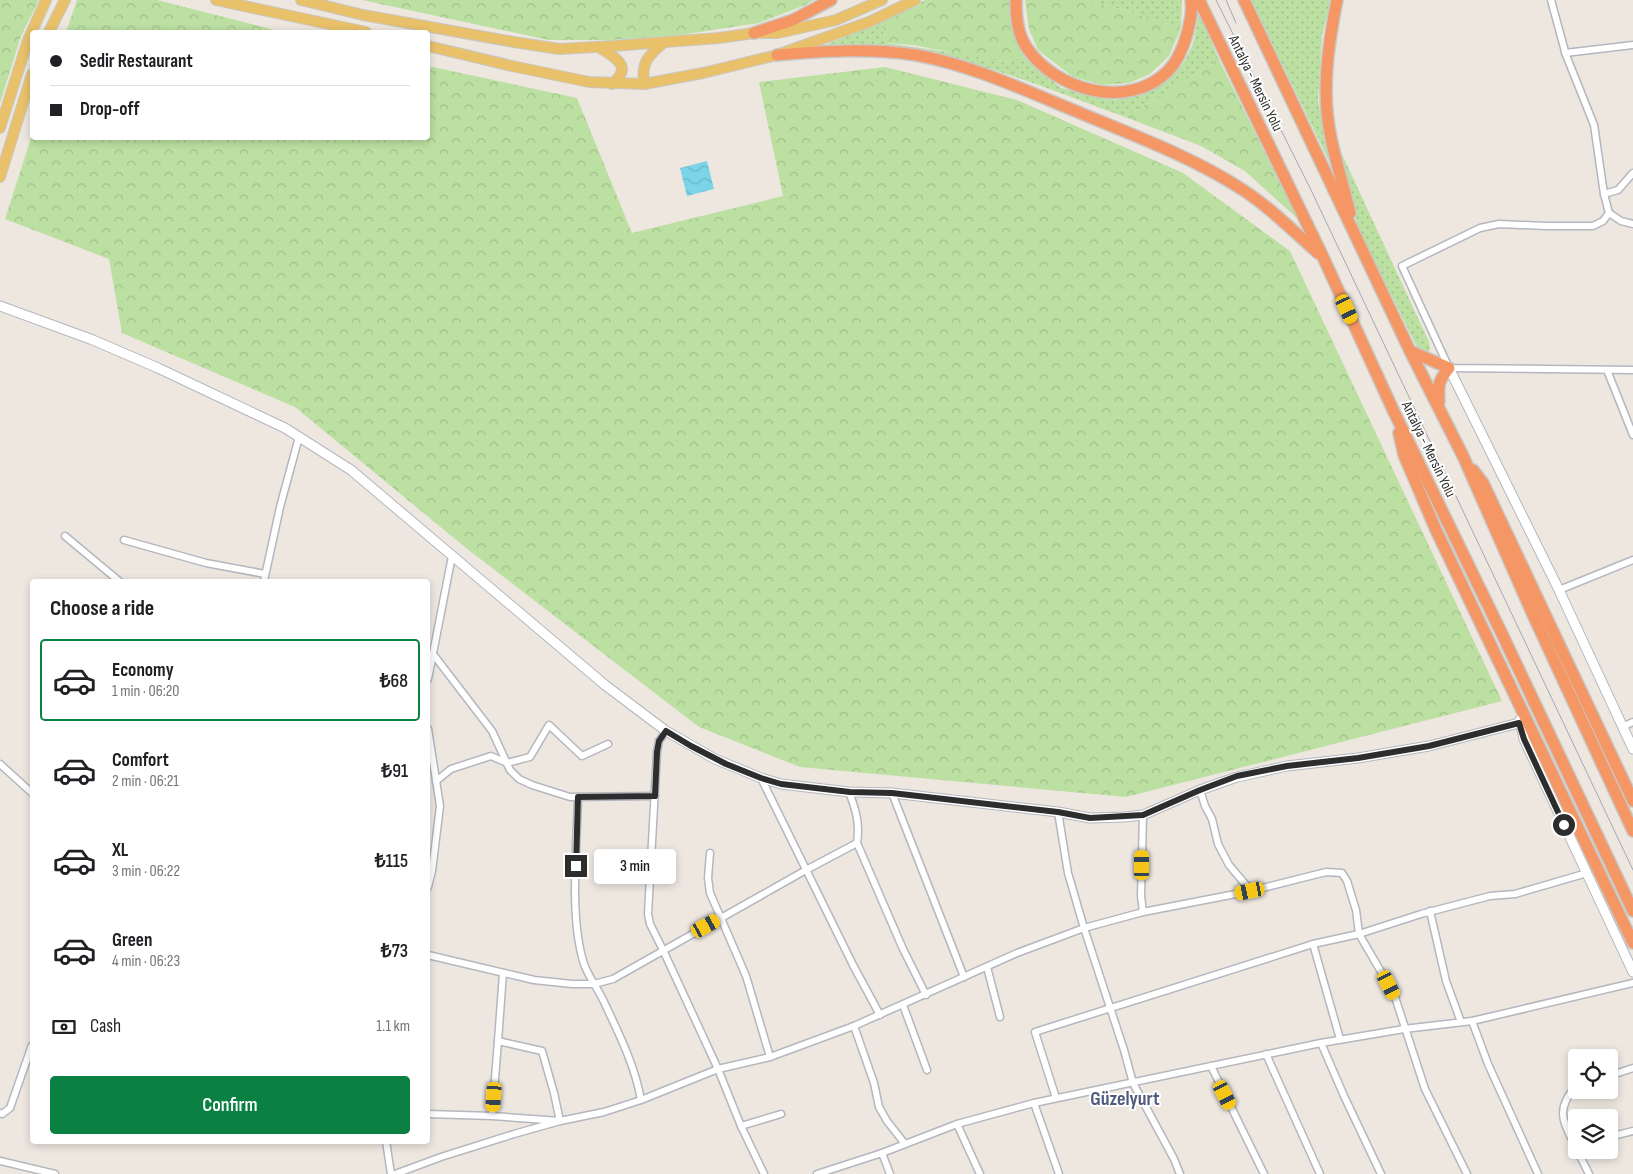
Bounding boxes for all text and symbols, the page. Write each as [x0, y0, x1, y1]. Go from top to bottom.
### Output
street label: Antalya - Mersin Yolu [1224, 31, 1287, 134]
text: Sedir Restaurant [80, 50, 193, 73]
text: Drop-off [80, 98, 140, 121]
car [1333, 292, 1360, 326]
street label: Antalya - Mersin Yolu [1397, 397, 1460, 500]
text: Choose a ride [50, 595, 154, 622]
icon: car [52, 658, 97, 703]
text: Economy [112, 659, 174, 682]
text: ₺68 [380, 670, 408, 693]
text: 1 min · 06:20 [112, 682, 179, 701]
icon: car [52, 748, 97, 793]
text: Comfort [112, 749, 169, 772]
text: ₺91 [381, 760, 408, 783]
text: 2 min · 06:21 [112, 772, 179, 791]
route start [1553, 814, 1575, 836]
icon: car [52, 838, 97, 883]
text: XL [112, 839, 128, 862]
callout: 3 min [594, 848, 676, 884]
text: ₺115 [375, 850, 408, 873]
car [1134, 850, 1149, 880]
route end [565, 855, 587, 877]
text: 3 min [620, 857, 650, 876]
text: 3 min · 06:22 [112, 862, 180, 881]
car [1233, 881, 1266, 901]
car [689, 912, 722, 940]
icon: car [52, 928, 97, 973]
text: Green [112, 929, 152, 952]
text: ₺73 [381, 940, 408, 963]
text: 4 min · 06:23 [112, 952, 180, 971]
car [1375, 968, 1402, 1002]
icon: cash [50, 1013, 78, 1041]
text: Cash [90, 1015, 121, 1038]
text: 1.1 km [376, 1017, 410, 1036]
map controls [1568, 1049, 1618, 1159]
button: locate [1568, 1049, 1618, 1099]
button: Confirm [50, 1076, 410, 1134]
car [1211, 1078, 1238, 1112]
car [485, 1082, 502, 1112]
district label: Güzelyurt [1090, 1087, 1160, 1111]
button: layers [1568, 1109, 1618, 1159]

